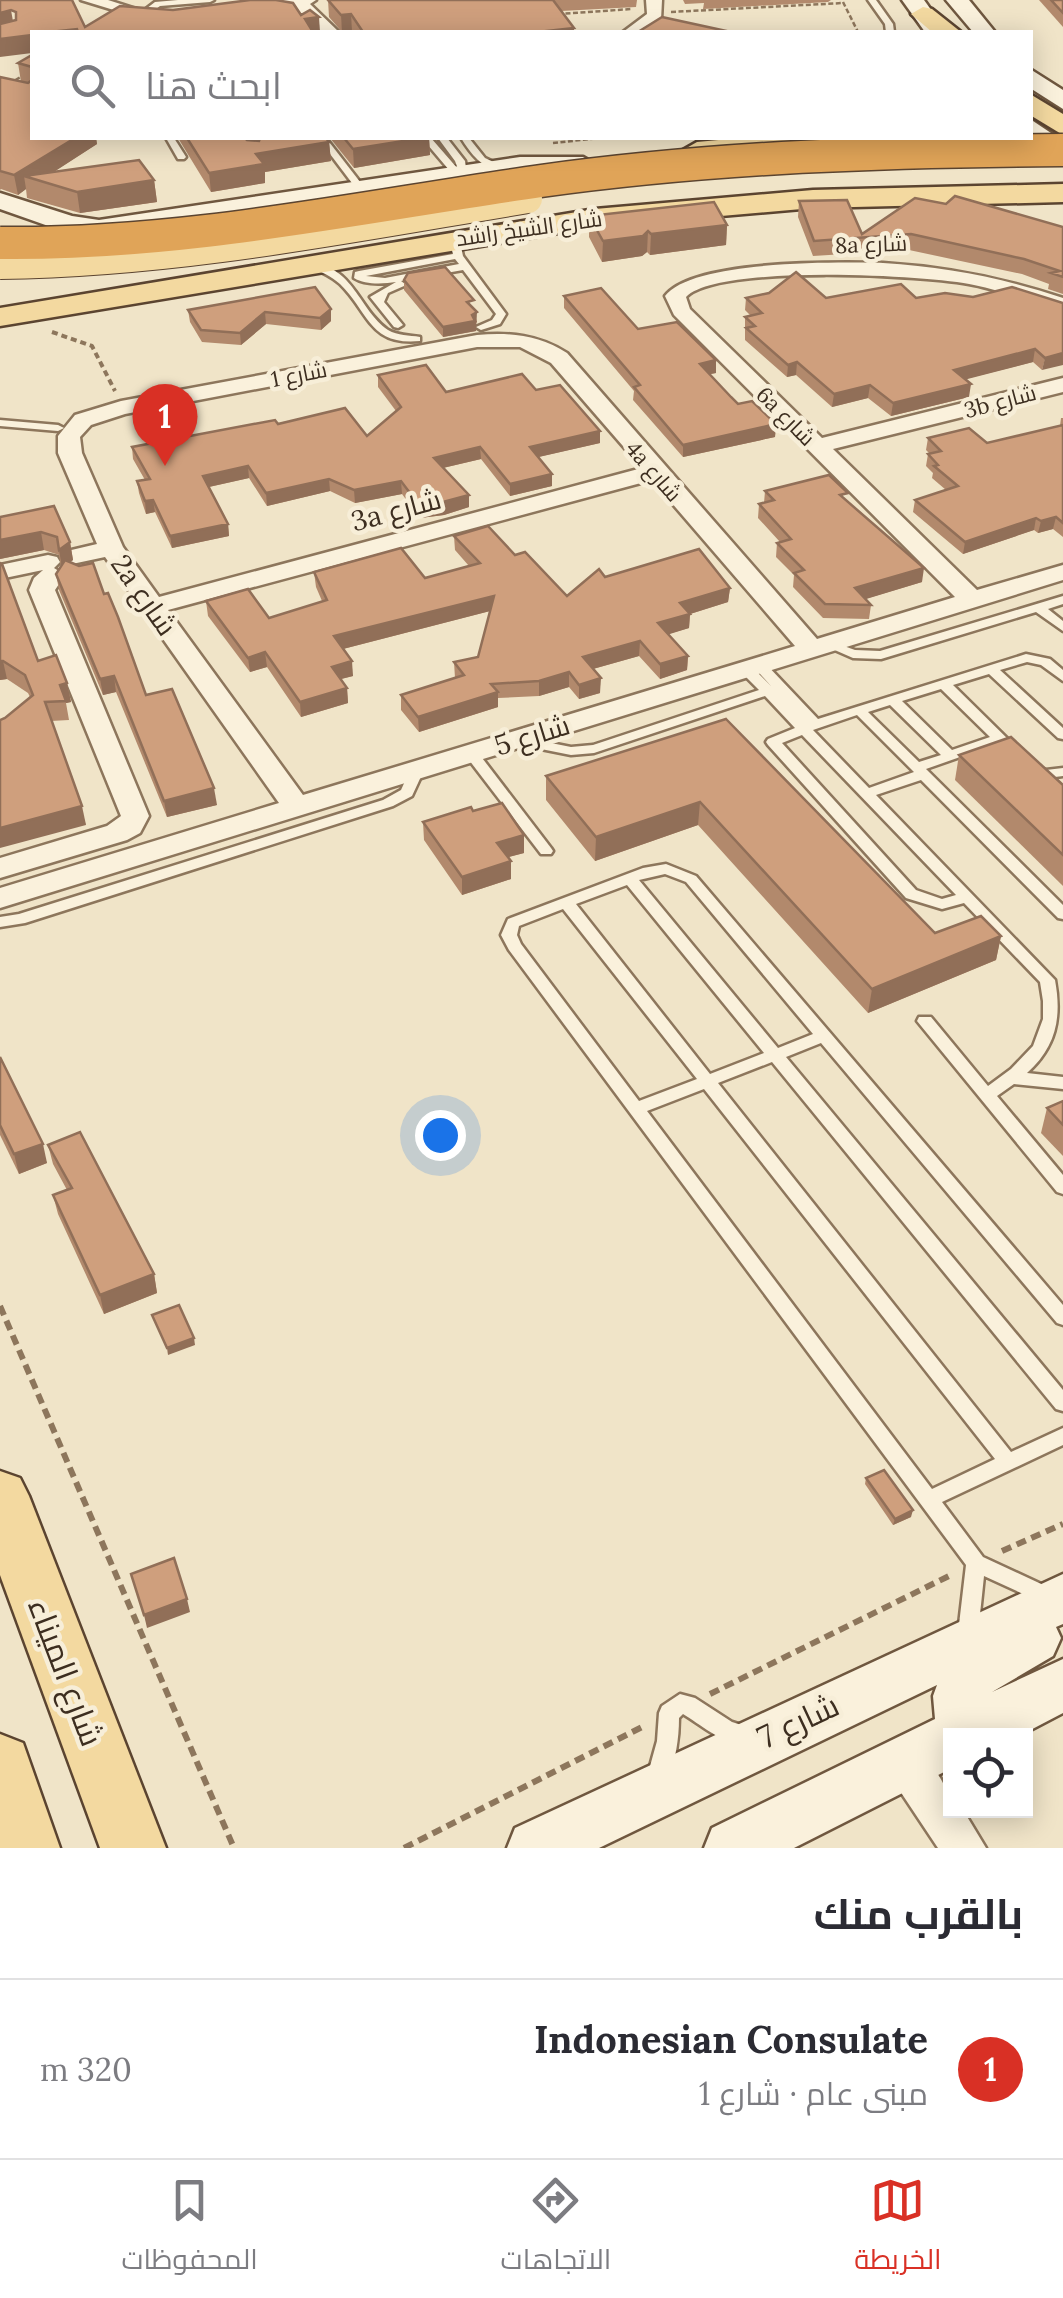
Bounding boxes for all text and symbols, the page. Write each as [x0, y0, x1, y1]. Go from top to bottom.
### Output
search box [30, 30, 1033, 140]
icon: search [65, 58, 120, 113]
text: ابحث هنا [145, 61, 282, 109]
street label: شارع الشيخ راشد [454, 204, 604, 253]
street label: 8a شارع [834, 229, 908, 260]
street label: شارع 1 [269, 355, 330, 394]
street label: 3b شارع [961, 378, 1039, 425]
street label: 6a شارع [750, 380, 822, 452]
pin: 1 [132, 384, 198, 466]
street label: 4a شارع [619, 435, 688, 508]
street label: 3a شارع [347, 481, 445, 540]
street label: 2a شارع [102, 547, 185, 643]
street label: شارع 5 [490, 707, 574, 764]
your location [415, 1110, 466, 1161]
street label: شارع الميناء [17, 1592, 113, 1752]
street label: شارع 7 [751, 1684, 846, 1759]
map controls [943, 1728, 1033, 1818]
button: locate [943, 1728, 1033, 1818]
text: بالقرب منك [814, 1887, 1023, 1941]
text: Indonesian Consulate [534, 2015, 928, 2063]
text: 320 m [40, 2049, 132, 2090]
text: 1 [984, 2049, 997, 2090]
text: مبنى عام · شارع 1 [699, 2073, 928, 2114]
tab: المحفوظات [121, 2173, 258, 2285]
tab: الاتجاهات [501, 2173, 611, 2285]
tab: الخريطة [854, 2173, 942, 2285]

